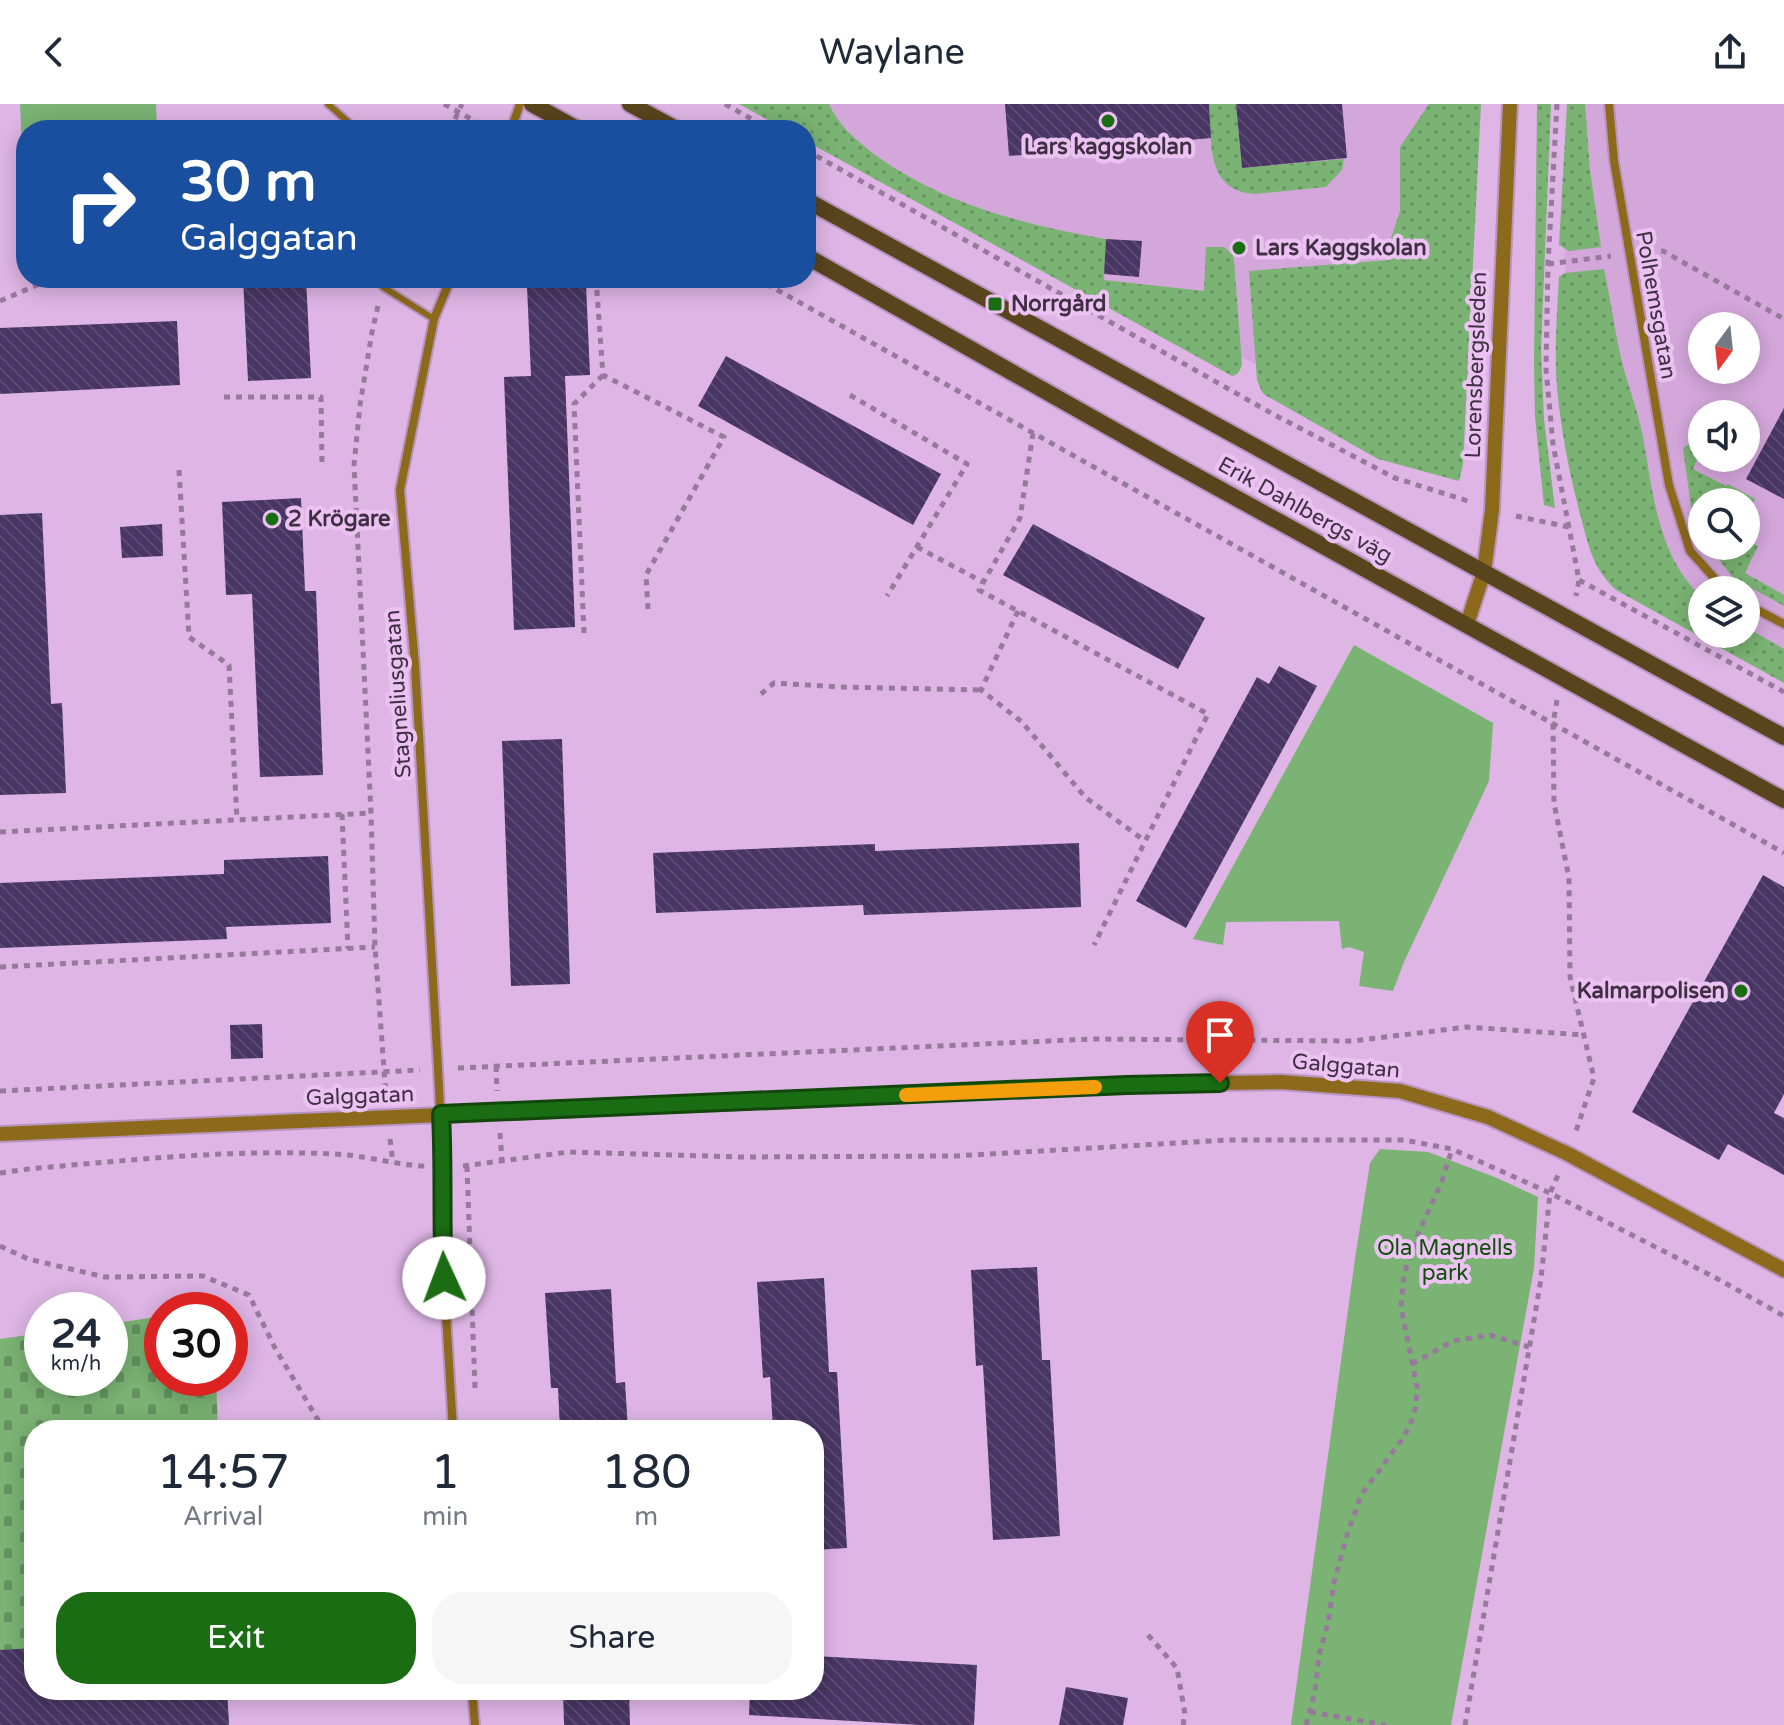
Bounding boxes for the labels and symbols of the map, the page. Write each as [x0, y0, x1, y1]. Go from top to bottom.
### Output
marker: Lars kaggskolan [1099, 112, 1117, 130]
place label: Lars kaggskolan [1024, 134, 1192, 160]
street label: Polhemsgatan [1630, 229, 1682, 381]
place label: Lars Kaggskolan [1255, 235, 1427, 261]
marker: Lars Kaggskolan [1230, 239, 1248, 257]
street label: Lorensbergsleden [1460, 271, 1492, 459]
place label: Norrgård [1011, 291, 1106, 317]
marker: Norrgård [986, 295, 1004, 313]
north arrow [1688, 312, 1760, 384]
street label: Erik Dahlbergs väg [1213, 451, 1397, 569]
place label: 2 Krögare [288, 506, 391, 532]
marker: 2 Krögare [263, 510, 281, 528]
street label: Stagneliusgatan [379, 609, 417, 779]
place label: Kalmarpolisen [1577, 978, 1725, 1004]
marker: Kalmarpolisen [1732, 982, 1750, 1000]
pin [1186, 1001, 1254, 1083]
street label: Galggatan [1291, 1048, 1401, 1084]
street label: Galggatan [305, 1081, 415, 1111]
park label: Ola Magnells park [1377, 1235, 1513, 1286]
position arrow [402, 1236, 486, 1320]
speed limit sign: 30 [144, 1292, 248, 1396]

